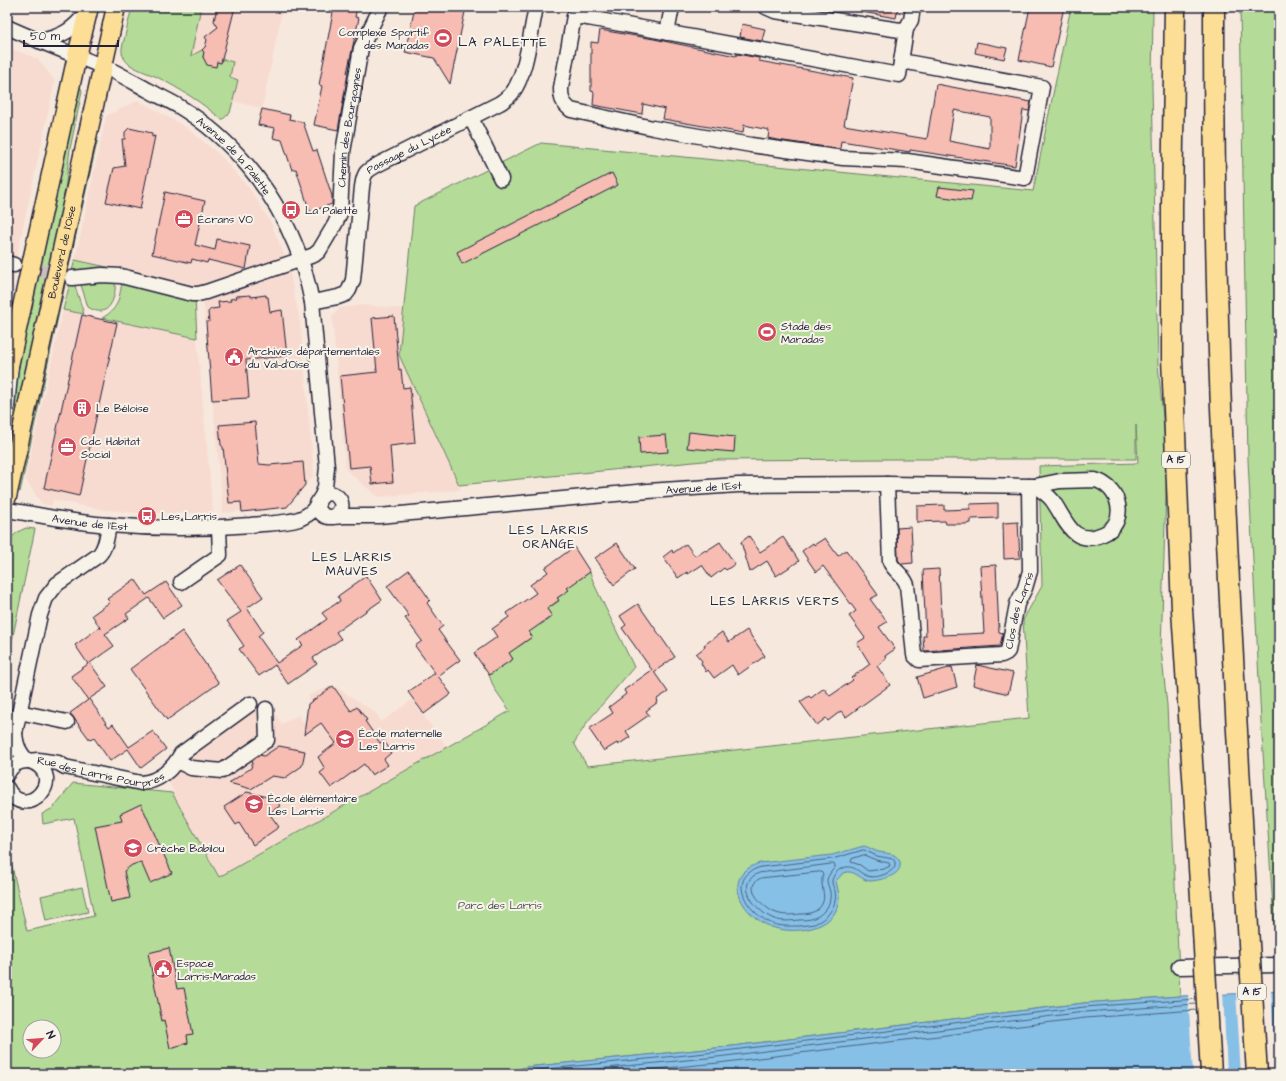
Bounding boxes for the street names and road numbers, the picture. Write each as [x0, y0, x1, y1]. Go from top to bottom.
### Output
street label: Chemin des Bourgognes [334, 66, 365, 188]
street label: Avenue de la Palette [193, 113, 275, 198]
street label: Passage du Lycée [363, 121, 454, 177]
street label: Boulevard de l'Oise [44, 204, 79, 300]
road number: A 15 [1162, 452, 1190, 468]
street label: Avenue de l'Est [665, 477, 742, 497]
street label: Avenue de l'Est [51, 510, 129, 534]
street label: Clos des Larris [1001, 570, 1037, 650]
street label: Rue des Larris Pourpres [36, 752, 168, 791]
road number: A 15 [1238, 984, 1266, 1000]

